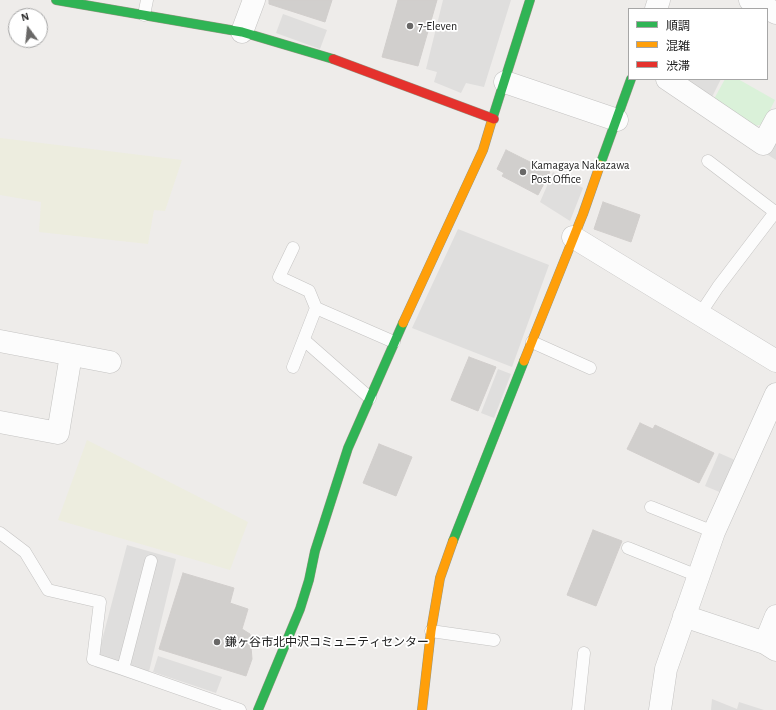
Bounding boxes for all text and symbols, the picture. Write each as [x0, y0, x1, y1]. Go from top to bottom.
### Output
north arrow [8, 8, 48, 48]
legend [628, 8, 768, 80]
text: N [20, 11, 30, 23]
place label: 7-Eleven [418, 19, 457, 33]
text: 順調 [666, 20, 690, 32]
marker: 7-Eleven [405, 21, 415, 31]
text: 混雑 [666, 40, 690, 52]
text: 渋滞 [666, 60, 690, 72]
place label: Kamagaya Nakazawa Post Office [531, 158, 630, 186]
marker: Kamagaya Nakazawa Post Office [518, 167, 528, 177]
place label: 鎌ヶ谷市北中沢コミュニティセンター [225, 635, 429, 649]
marker: 鎌ヶ谷市北中沢コミュニティセンター [212, 637, 222, 647]

